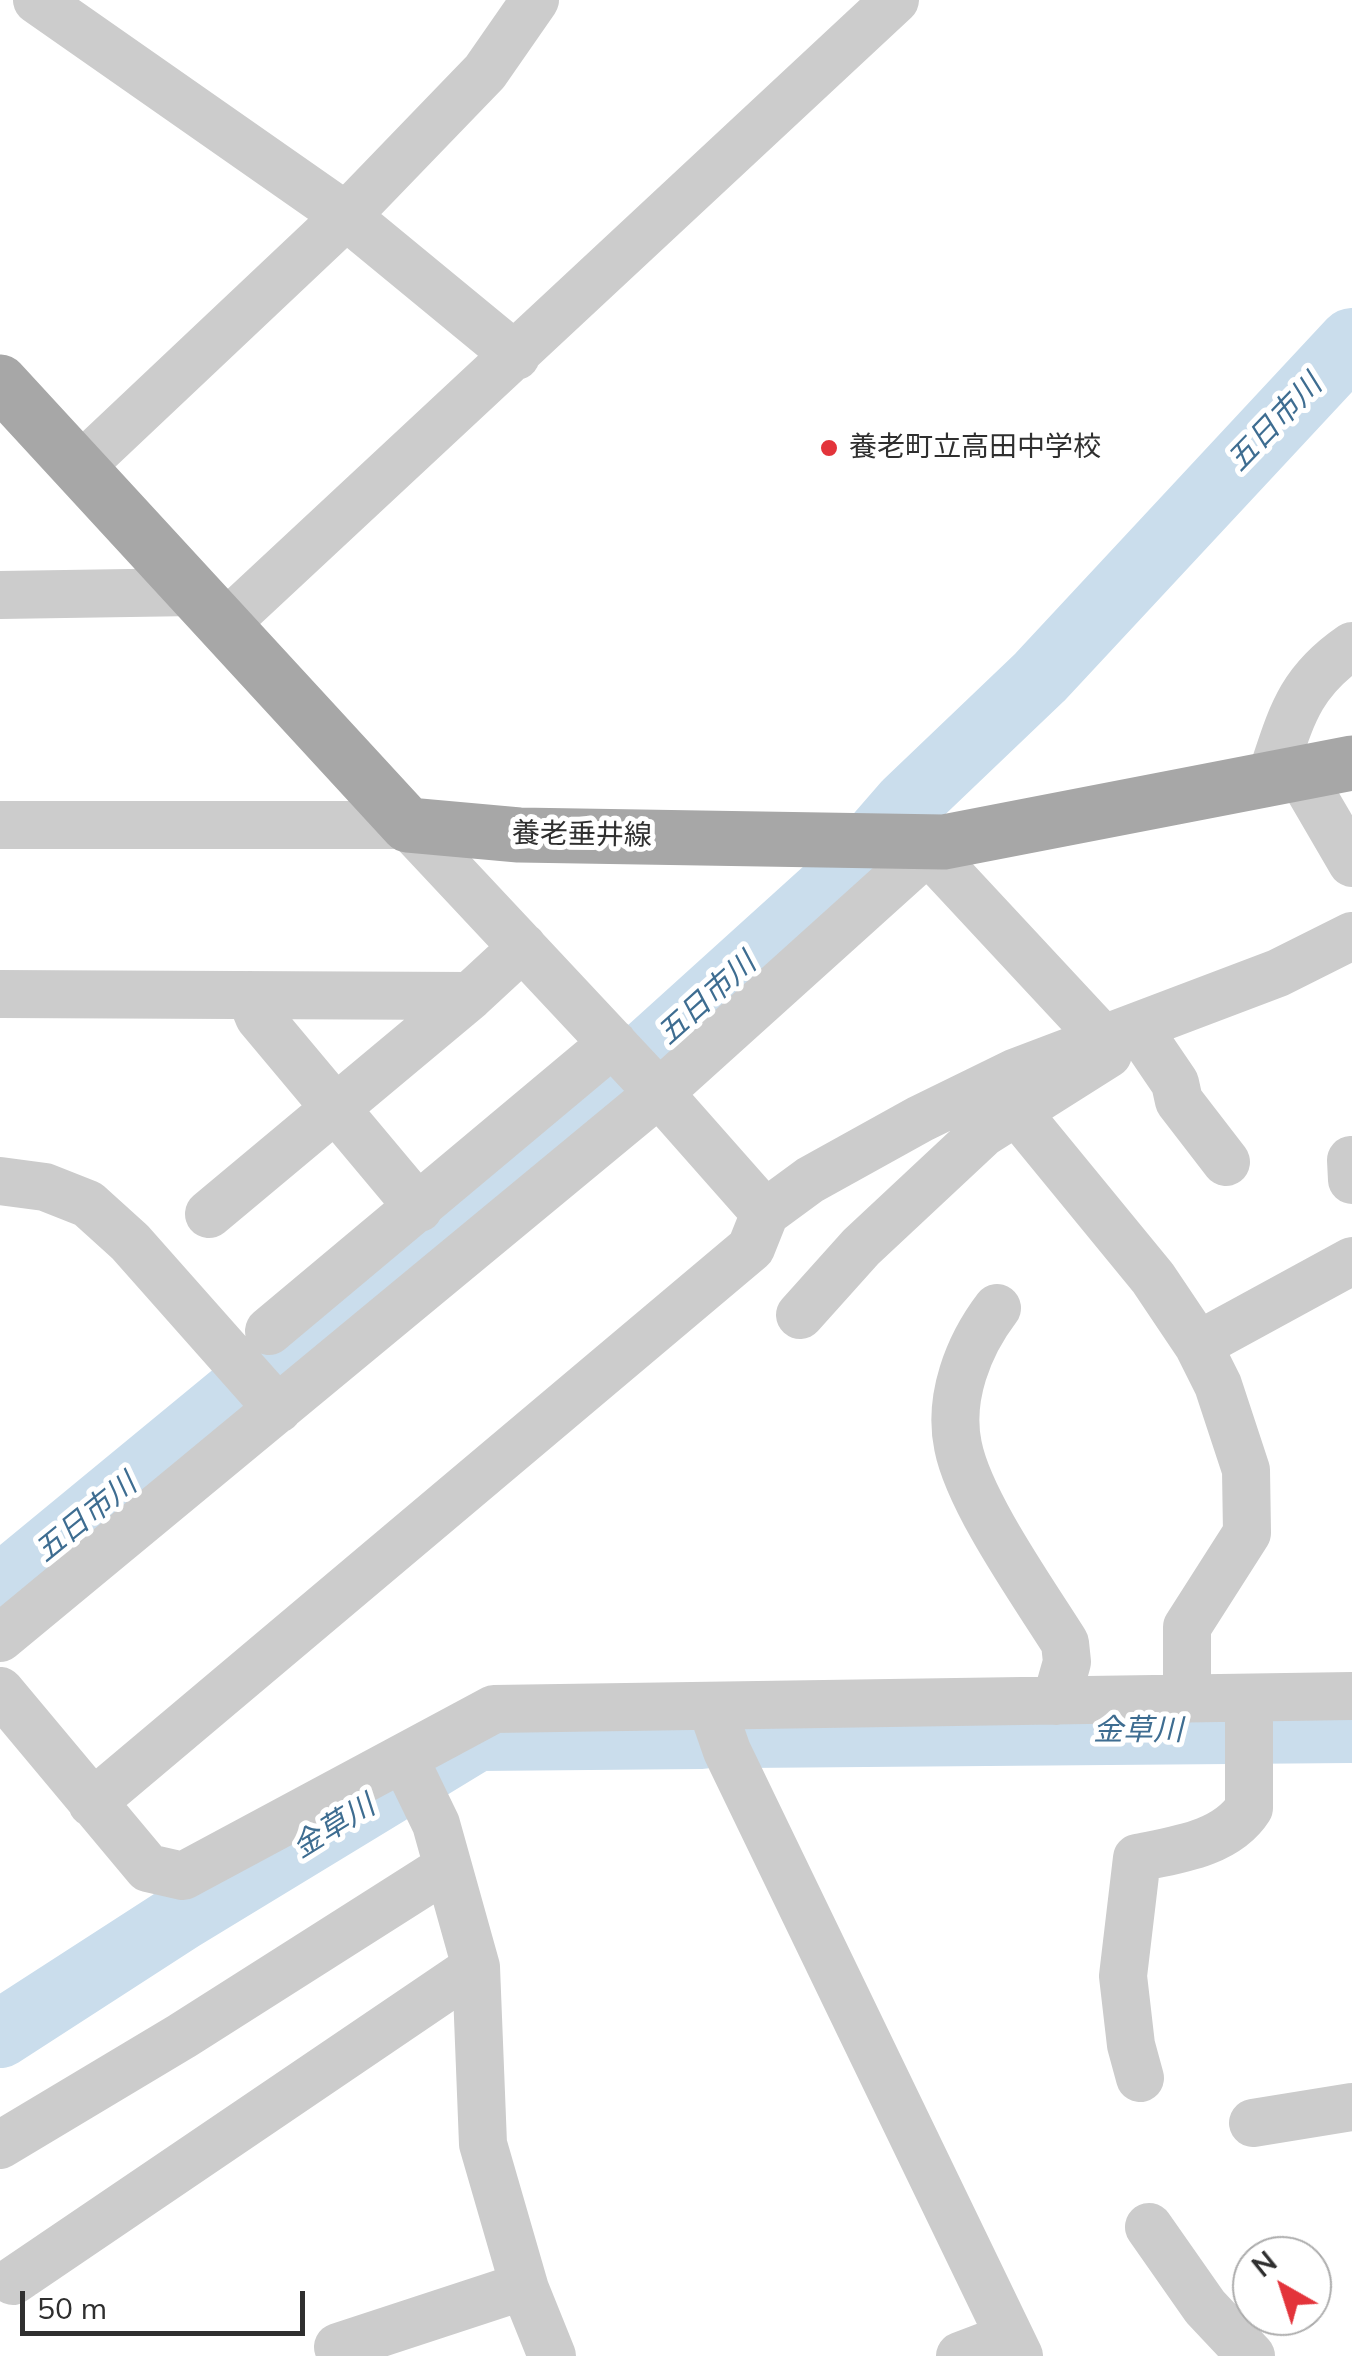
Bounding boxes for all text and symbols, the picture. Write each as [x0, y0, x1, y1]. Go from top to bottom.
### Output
water label: 五日市川 [1220, 367, 1330, 479]
place label: 養老町立高田中学校 [849, 431, 1101, 465]
marker: 養老町立高田中学校 [818, 437, 840, 459]
street label: 養老垂井線 [512, 817, 652, 853]
water label: 五日市川 [650, 945, 764, 1053]
water label: 五日市川 [28, 1466, 144, 1570]
water label: 金草川 [1093, 1713, 1183, 1749]
water label: 金草川 [286, 1788, 382, 1866]
north arrow [1232, 2236, 1332, 2336]
text: N [1245, 2244, 1283, 2284]
scale bar [25, 2271, 310, 2333]
text: 50 m [37, 2289, 107, 2327]

